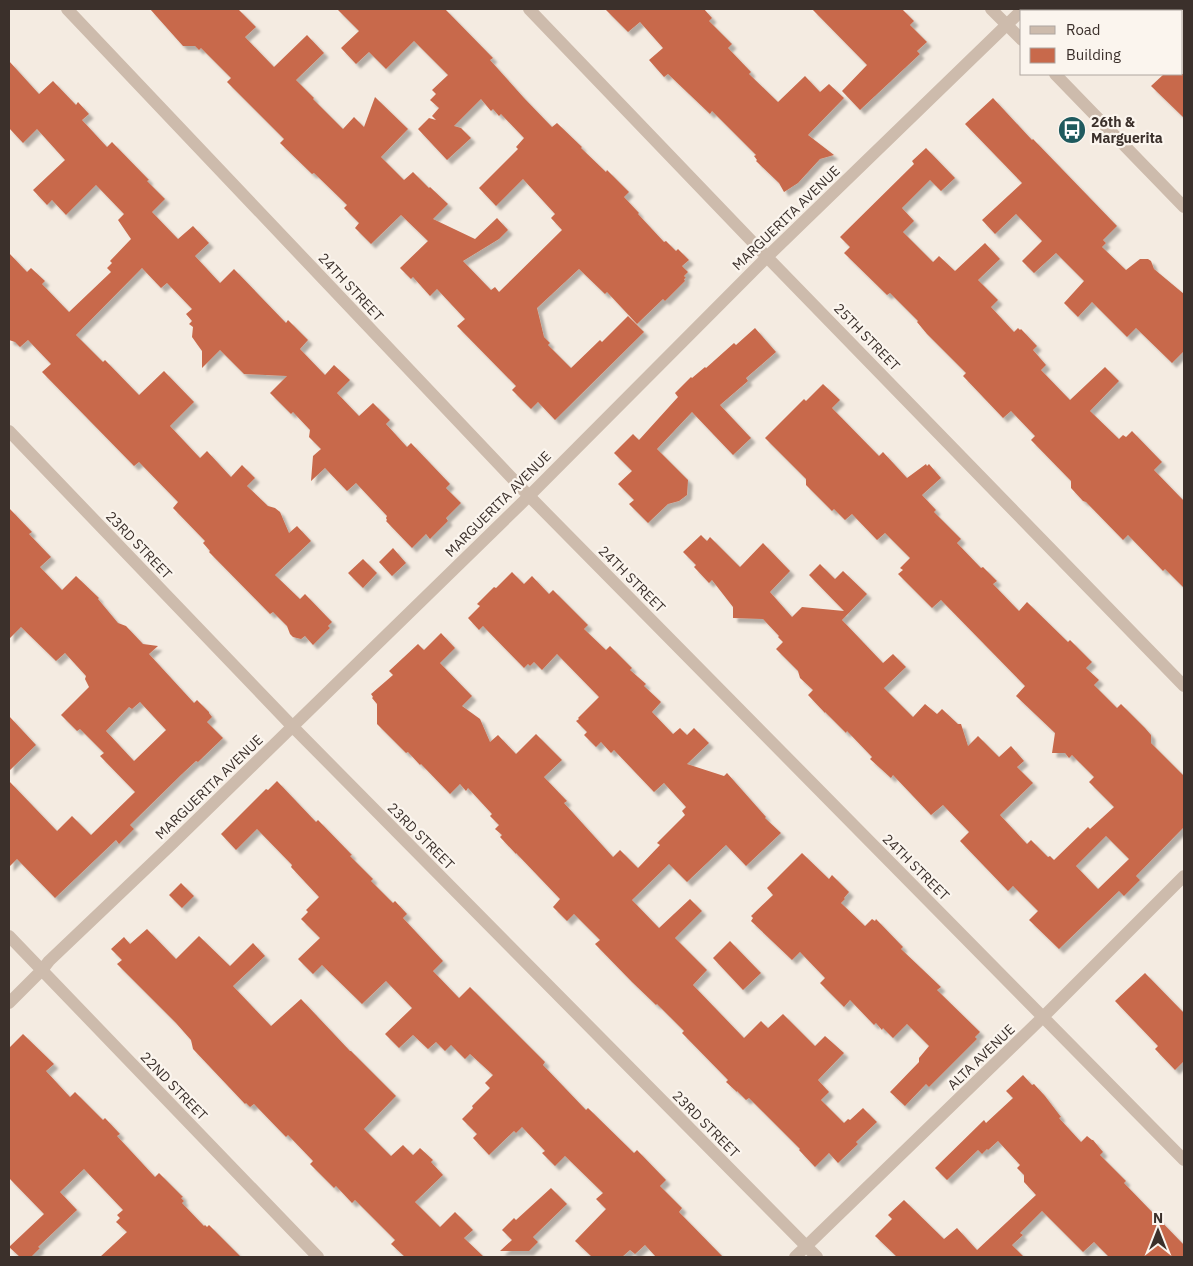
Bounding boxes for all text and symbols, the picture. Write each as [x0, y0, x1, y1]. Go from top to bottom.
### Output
legend [1020, 10, 1183, 75]
text: Road [1066, 20, 1101, 39]
text: Building [1066, 45, 1121, 64]
place label: 26th & Marguerita [1091, 113, 1163, 147]
bus stop icon: 26th & Marguerita [1057, 115, 1087, 145]
street label: MARGUERITA AVENUE [728, 162, 844, 274]
street label: 24TH STREET [315, 249, 387, 325]
street label: 25TH STREET [830, 299, 904, 375]
street label: MARGUERITA AVENUE [441, 447, 555, 561]
street label: 23RD STREET [102, 507, 176, 583]
street label: 24TH STREET [595, 542, 669, 616]
street label: MARGUERITA AVENUE [151, 731, 267, 843]
street label: 23RD STREET [384, 799, 458, 873]
street label: 24TH STREET [879, 830, 953, 904]
street label: ALTA AVENUE [943, 1020, 1019, 1094]
street label: 22ND STREET [137, 1048, 211, 1124]
street label: 23RD STREET [669, 1087, 743, 1161]
north arrow [1133, 1206, 1183, 1256]
text: N [1153, 1209, 1163, 1227]

